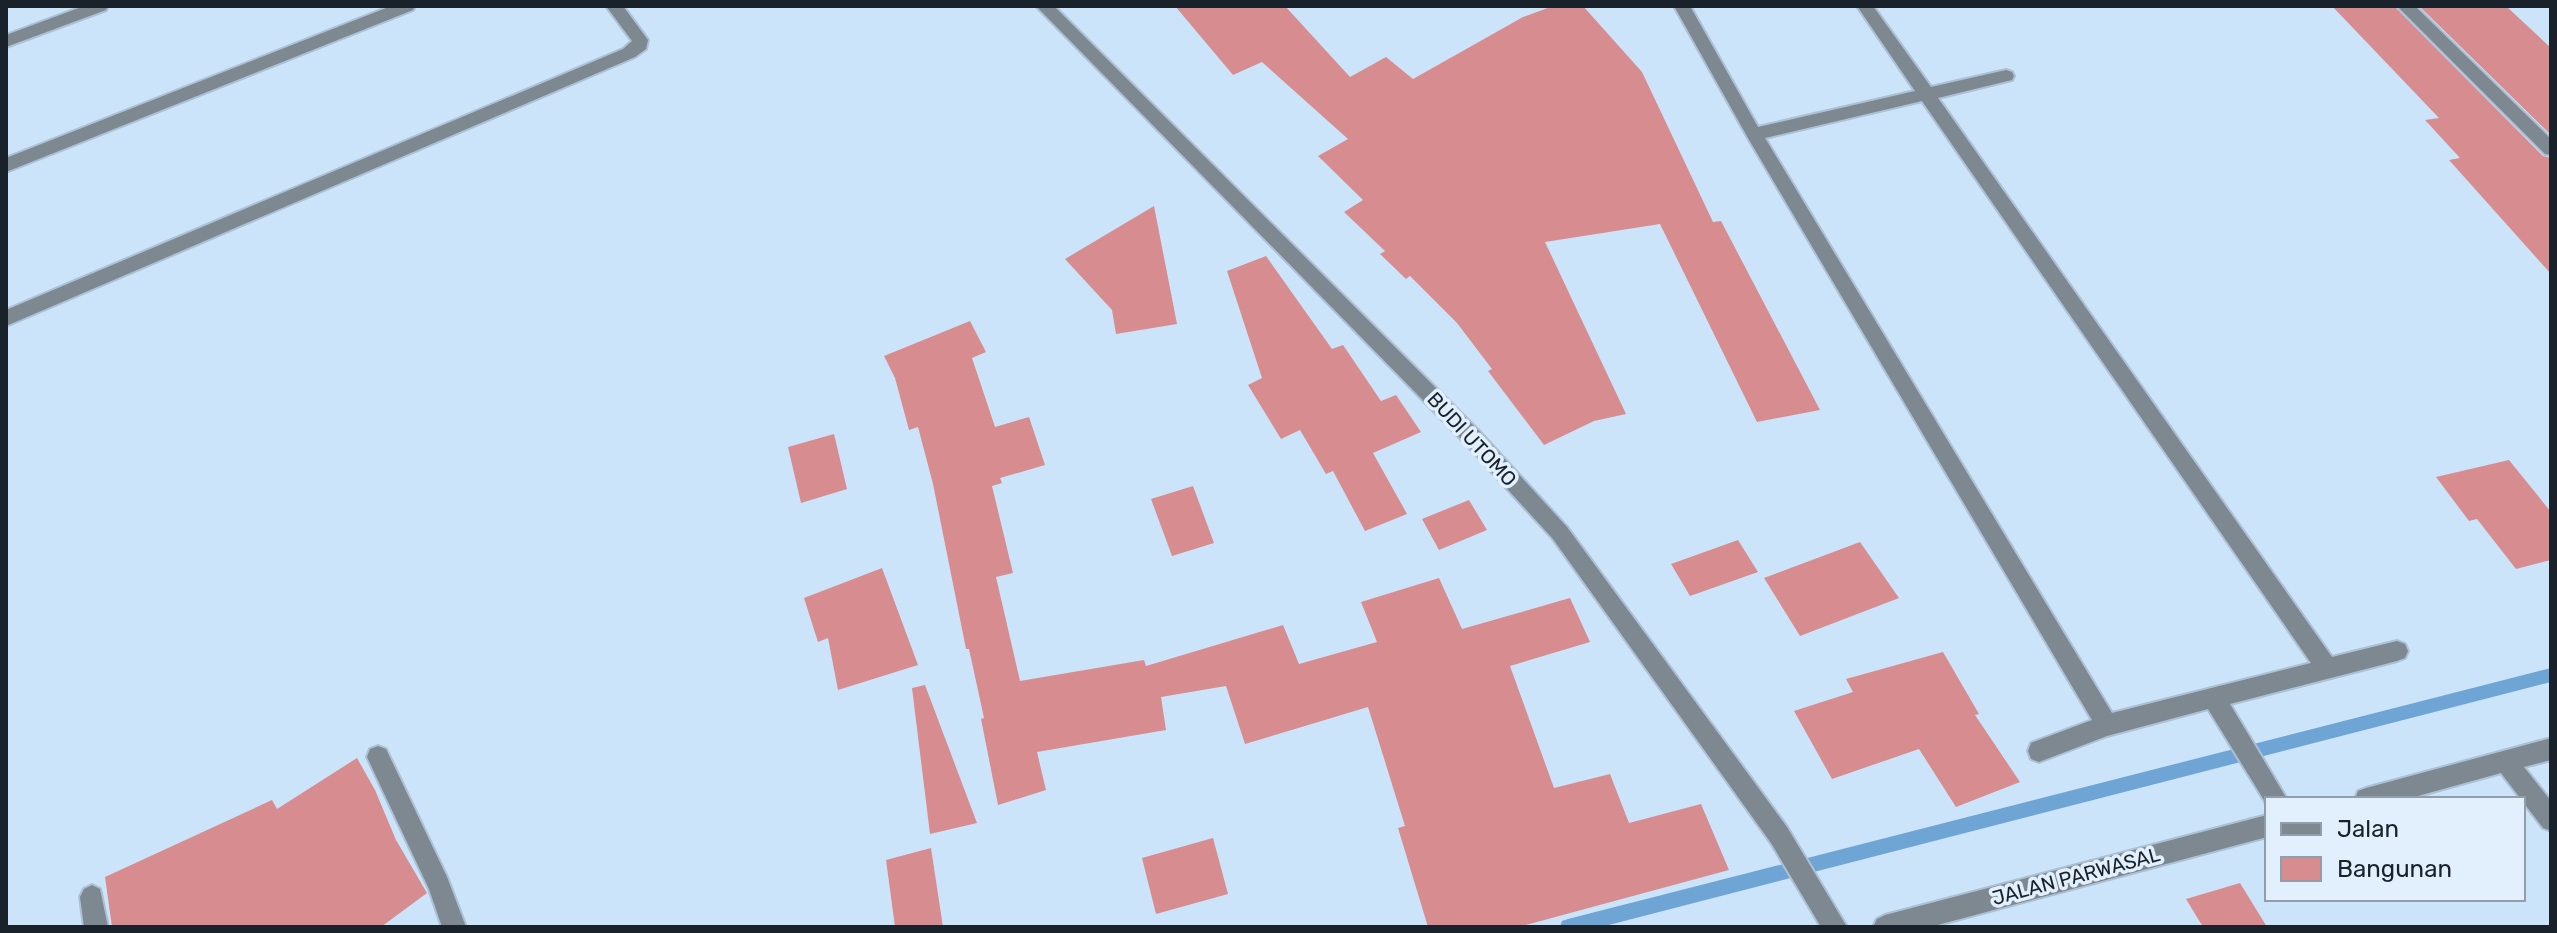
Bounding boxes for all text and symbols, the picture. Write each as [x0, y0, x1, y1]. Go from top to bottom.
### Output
street label: BUDI UTOMO [1422, 387, 1522, 491]
legend [2265, 797, 2525, 901]
text: Jalan [2337, 815, 2399, 843]
street label: JALAN PARWASAL [1989, 842, 2163, 910]
text: Bangunan [2337, 855, 2452, 883]

